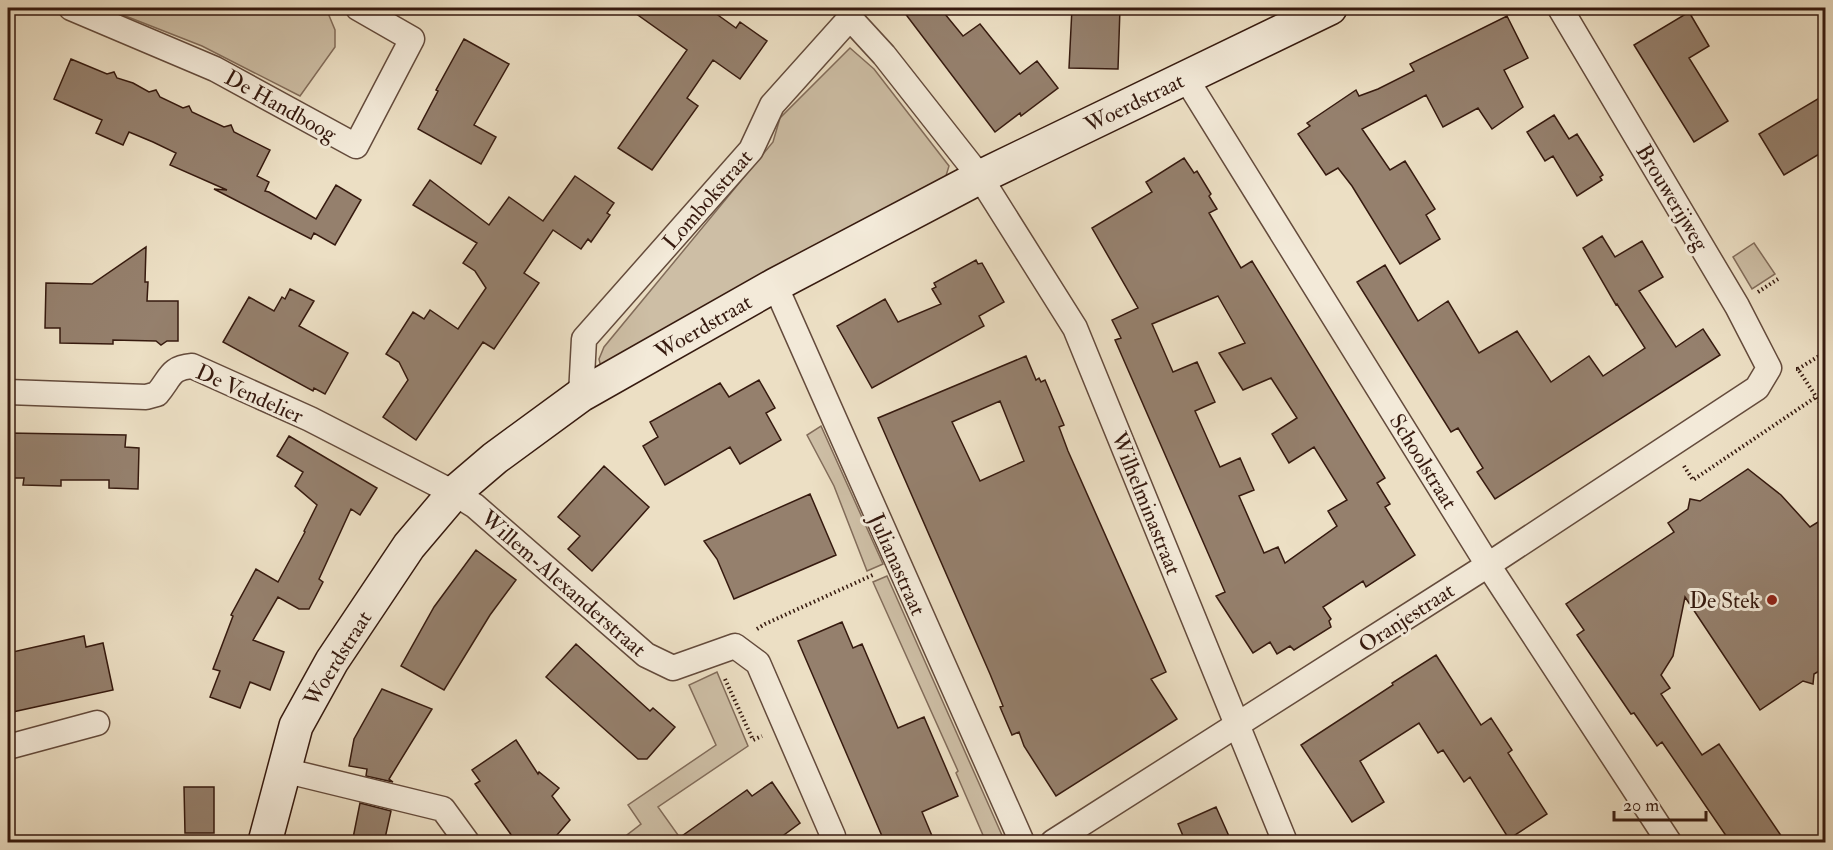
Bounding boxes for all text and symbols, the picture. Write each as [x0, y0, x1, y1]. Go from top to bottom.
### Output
street label: De Handboog [220, 64, 342, 149]
street label: Woerdstraat [1079, 67, 1189, 139]
street label: Brouwerijweg [1629, 139, 1715, 257]
street label: Lombokstraat [657, 144, 759, 255]
street label: Woerdstraat [649, 288, 757, 366]
street label: De Vendelier [191, 358, 308, 430]
street label: Schoolstraat [1383, 409, 1463, 515]
street label: Wilhelminastraat [1104, 427, 1187, 579]
street label: Willem-Alexanderstraat [474, 504, 652, 663]
street label: Julianastraat [862, 508, 932, 620]
street label: Oranjestraat [1353, 576, 1460, 659]
place label: De Stek [1689, 587, 1760, 615]
marker: De Stek [1765, 593, 1779, 607]
street label: Woerdstraat [297, 606, 378, 712]
scale bar [1614, 784, 1706, 822]
text: 20 m [1623, 794, 1659, 817]

